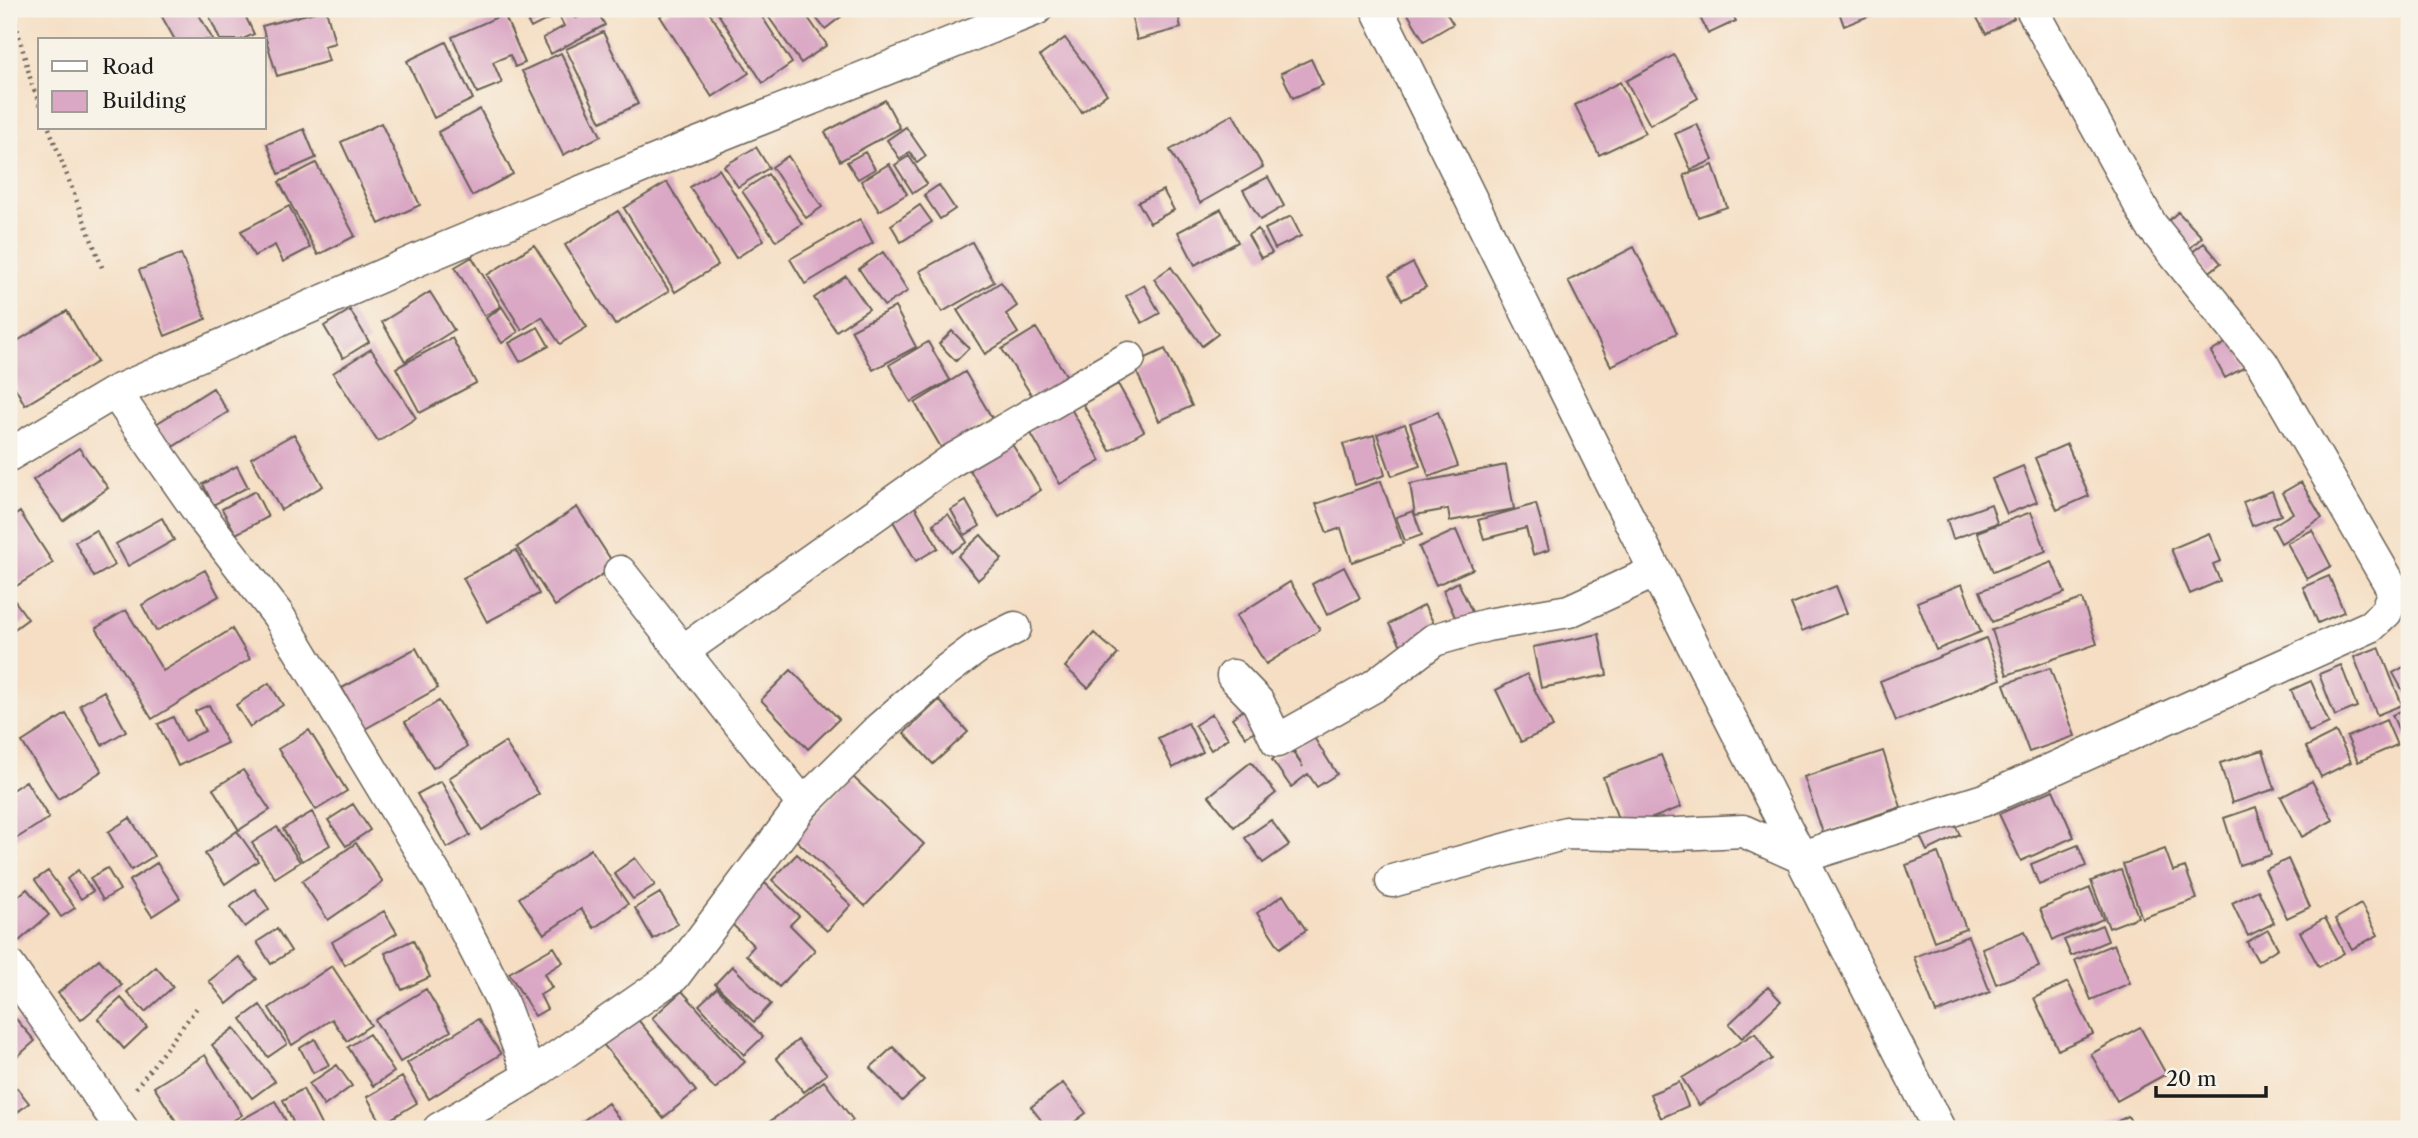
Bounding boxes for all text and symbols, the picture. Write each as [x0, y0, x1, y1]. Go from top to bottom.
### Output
legend [38, 38, 266, 130]
text: Road [102, 54, 154, 79]
text: Building [102, 88, 187, 113]
scale bar [2156, 1054, 2266, 1098]
text: 20 m [2166, 1066, 2217, 1091]

